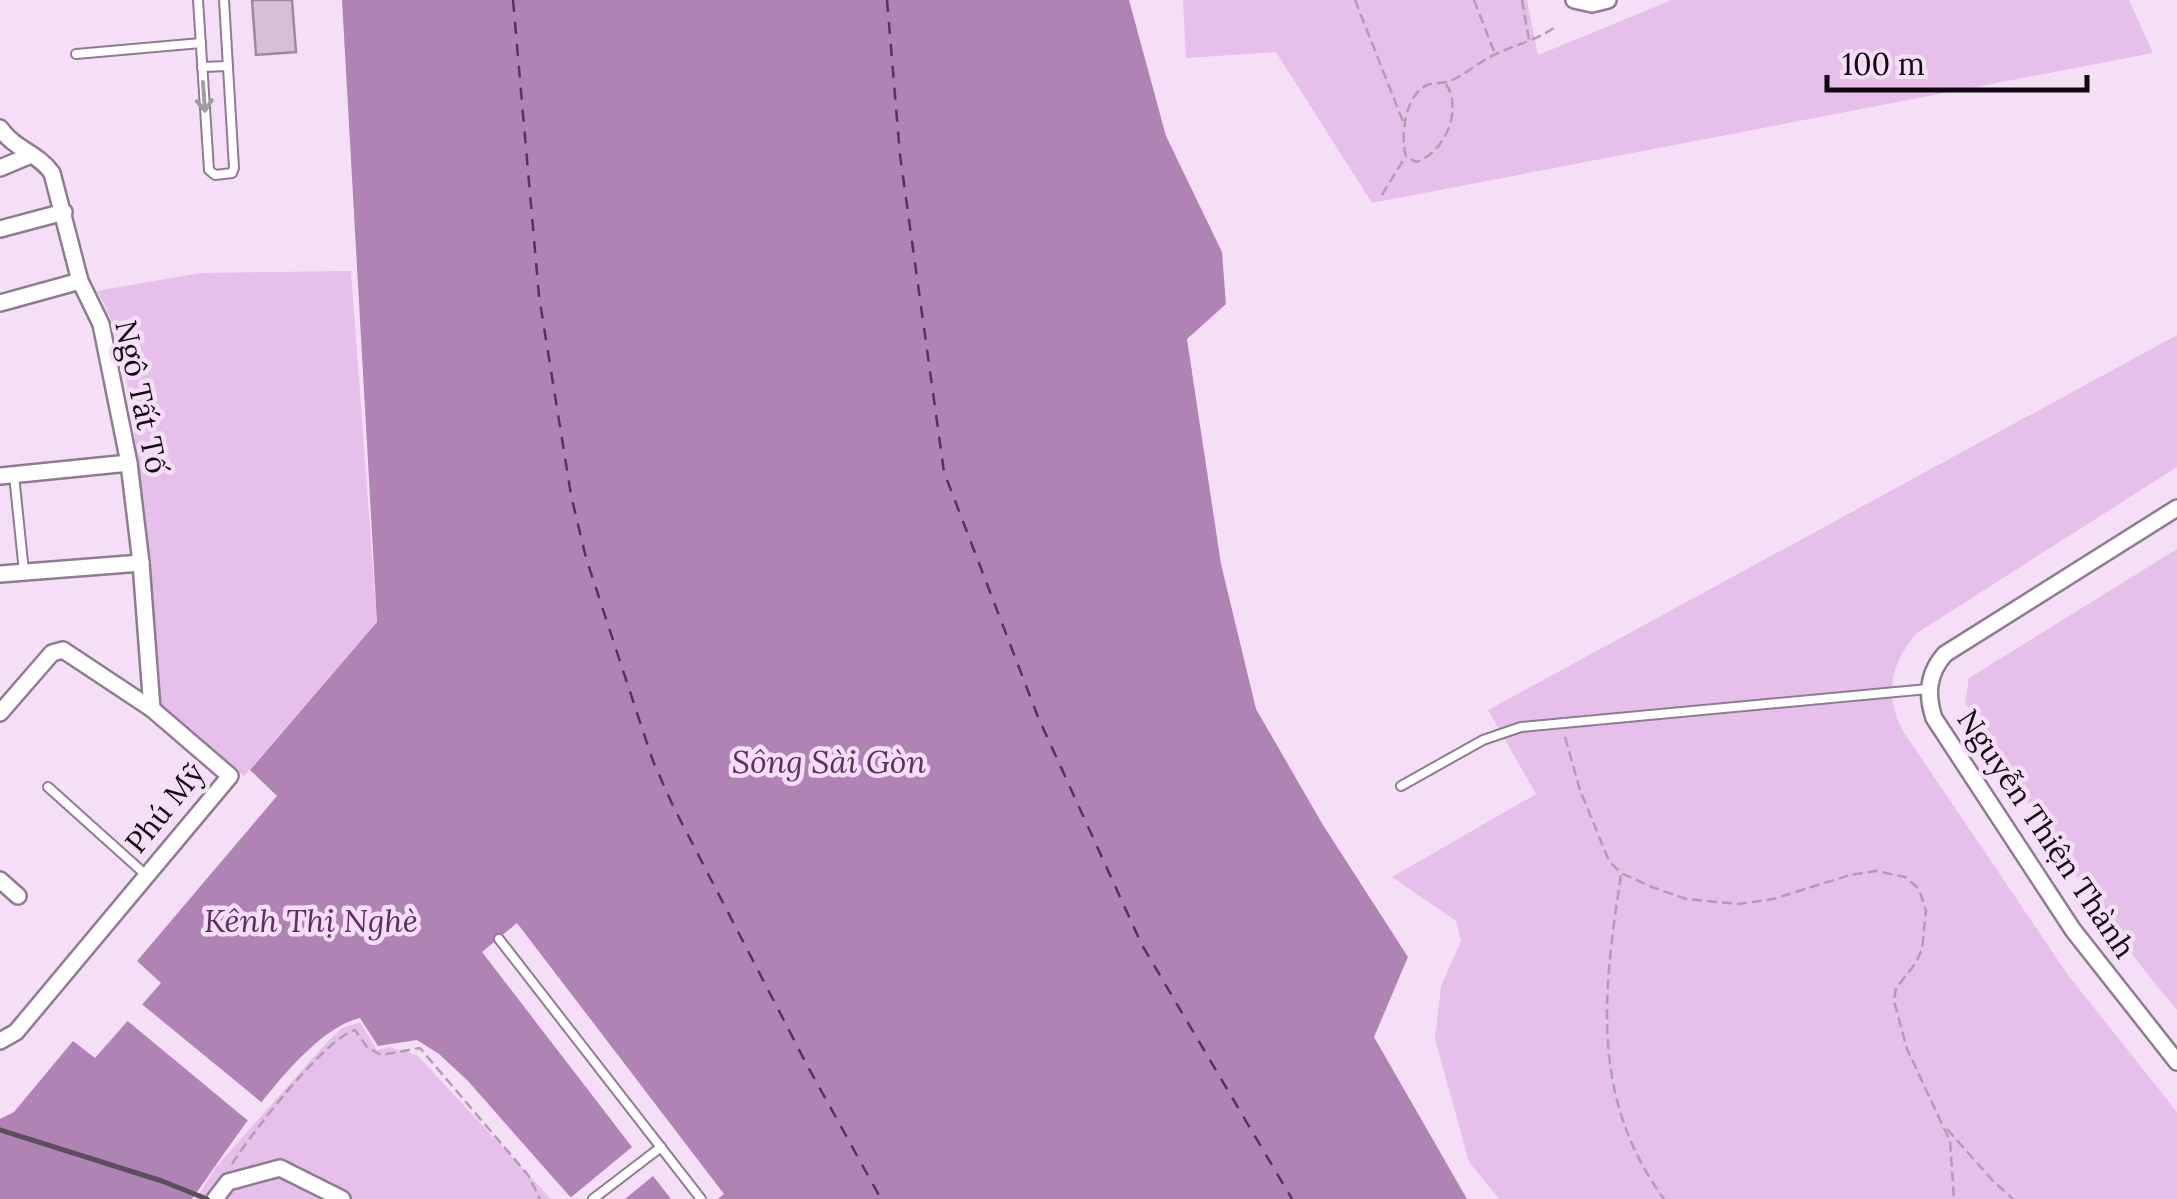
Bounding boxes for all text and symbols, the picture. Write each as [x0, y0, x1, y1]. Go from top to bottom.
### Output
scale bar [1827, 30, 2087, 92]
text: 100 m [1842, 45, 1925, 83]
one-way arrow [195, 81, 214, 113]
street label: Ngô Tất Tố [106, 317, 177, 477]
street label: Nguyễn Thiện Thành [1949, 702, 2144, 966]
water label: Sông Sài Gòn [732, 741, 926, 782]
street label: Phú Mỹ [116, 754, 213, 861]
water label: Kênh Thị Nghè [204, 900, 418, 941]

